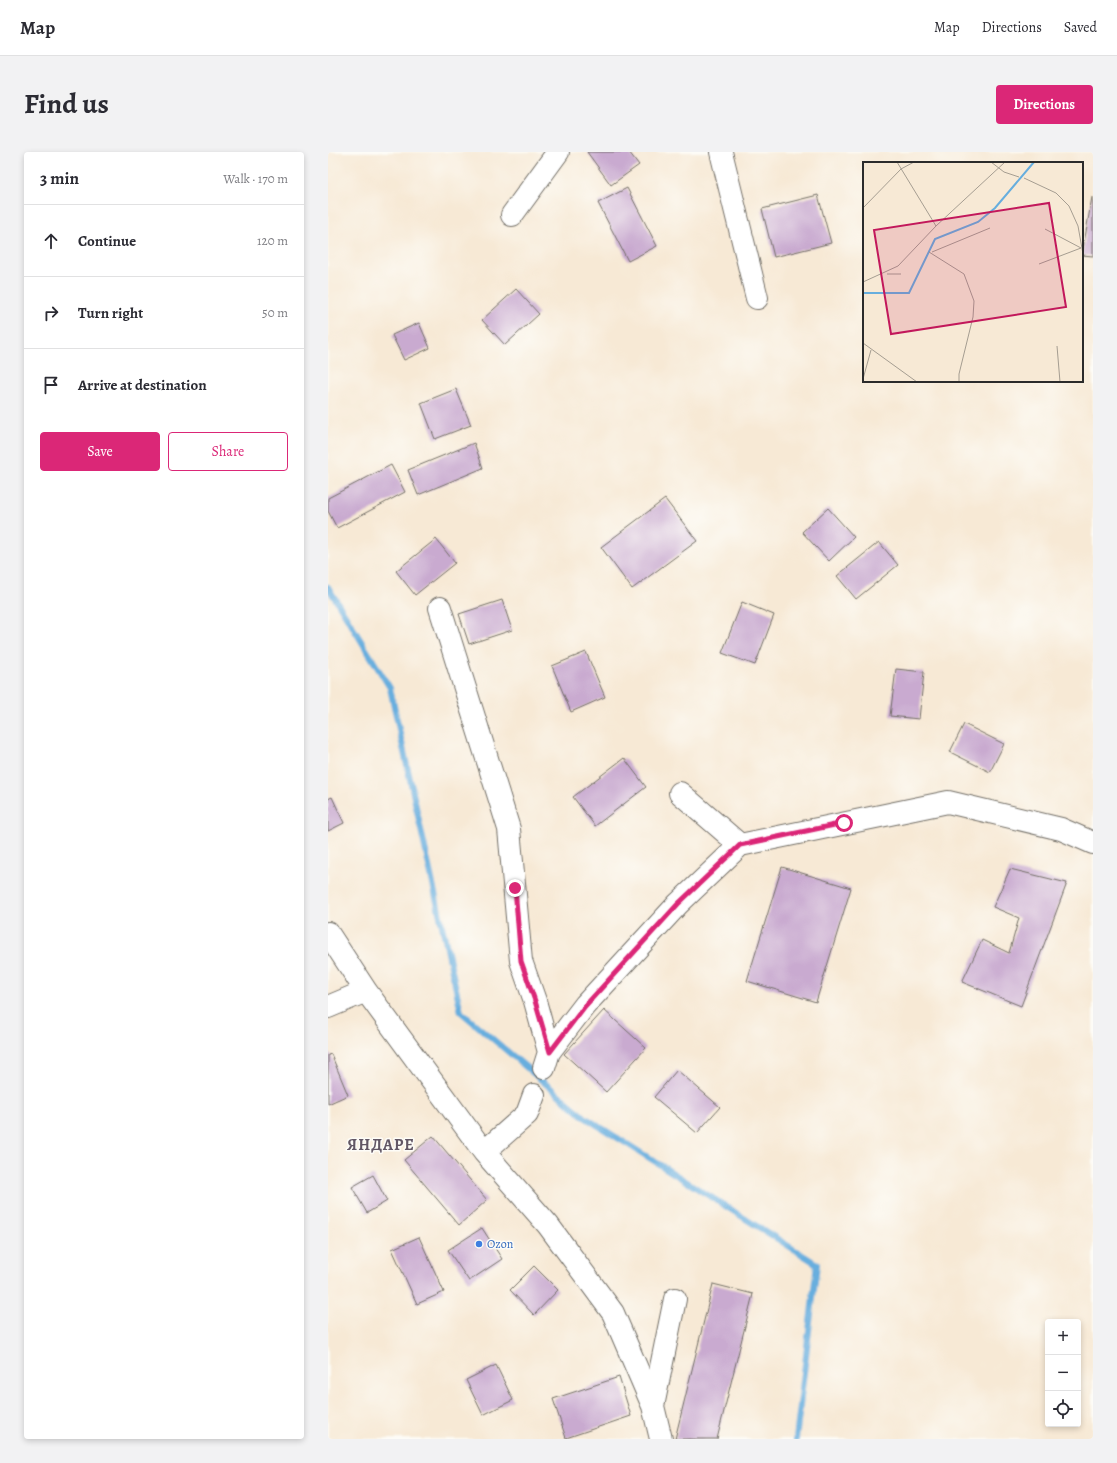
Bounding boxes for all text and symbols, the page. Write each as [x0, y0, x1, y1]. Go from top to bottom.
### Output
text: Map [20, 15, 55, 41]
text: Map [934, 18, 960, 37]
text: Directions [982, 18, 1042, 37]
text: Saved [1064, 18, 1097, 37]
text: Find us [24, 85, 109, 123]
button: Directions [996, 85, 1093, 124]
inset map [863, 162, 1083, 382]
text: 3 min [40, 167, 79, 190]
text: Walk · 170 m [223, 170, 288, 187]
icon: ahead [40, 230, 62, 252]
text: Continue [78, 231, 136, 251]
text: 120 m [257, 232, 288, 249]
icon: right [40, 302, 62, 324]
text: Turn right [78, 303, 143, 323]
text: 50 m [262, 304, 288, 321]
icon: arrive [40, 374, 62, 396]
text: Arrive at destination [78, 375, 207, 395]
button: Save [40, 432, 160, 471]
button: Share [168, 432, 288, 471]
route start [835, 814, 853, 832]
route end [506, 879, 524, 897]
district label: ЯНДАРЕ [347, 1134, 415, 1156]
place label: Ozon [487, 1236, 514, 1252]
marker: Ozon [474, 1239, 484, 1249]
map controls [1045, 1319, 1081, 1427]
button: + [1045, 1319, 1081, 1355]
button: − [1045, 1355, 1081, 1391]
button: locate [1045, 1391, 1081, 1427]

